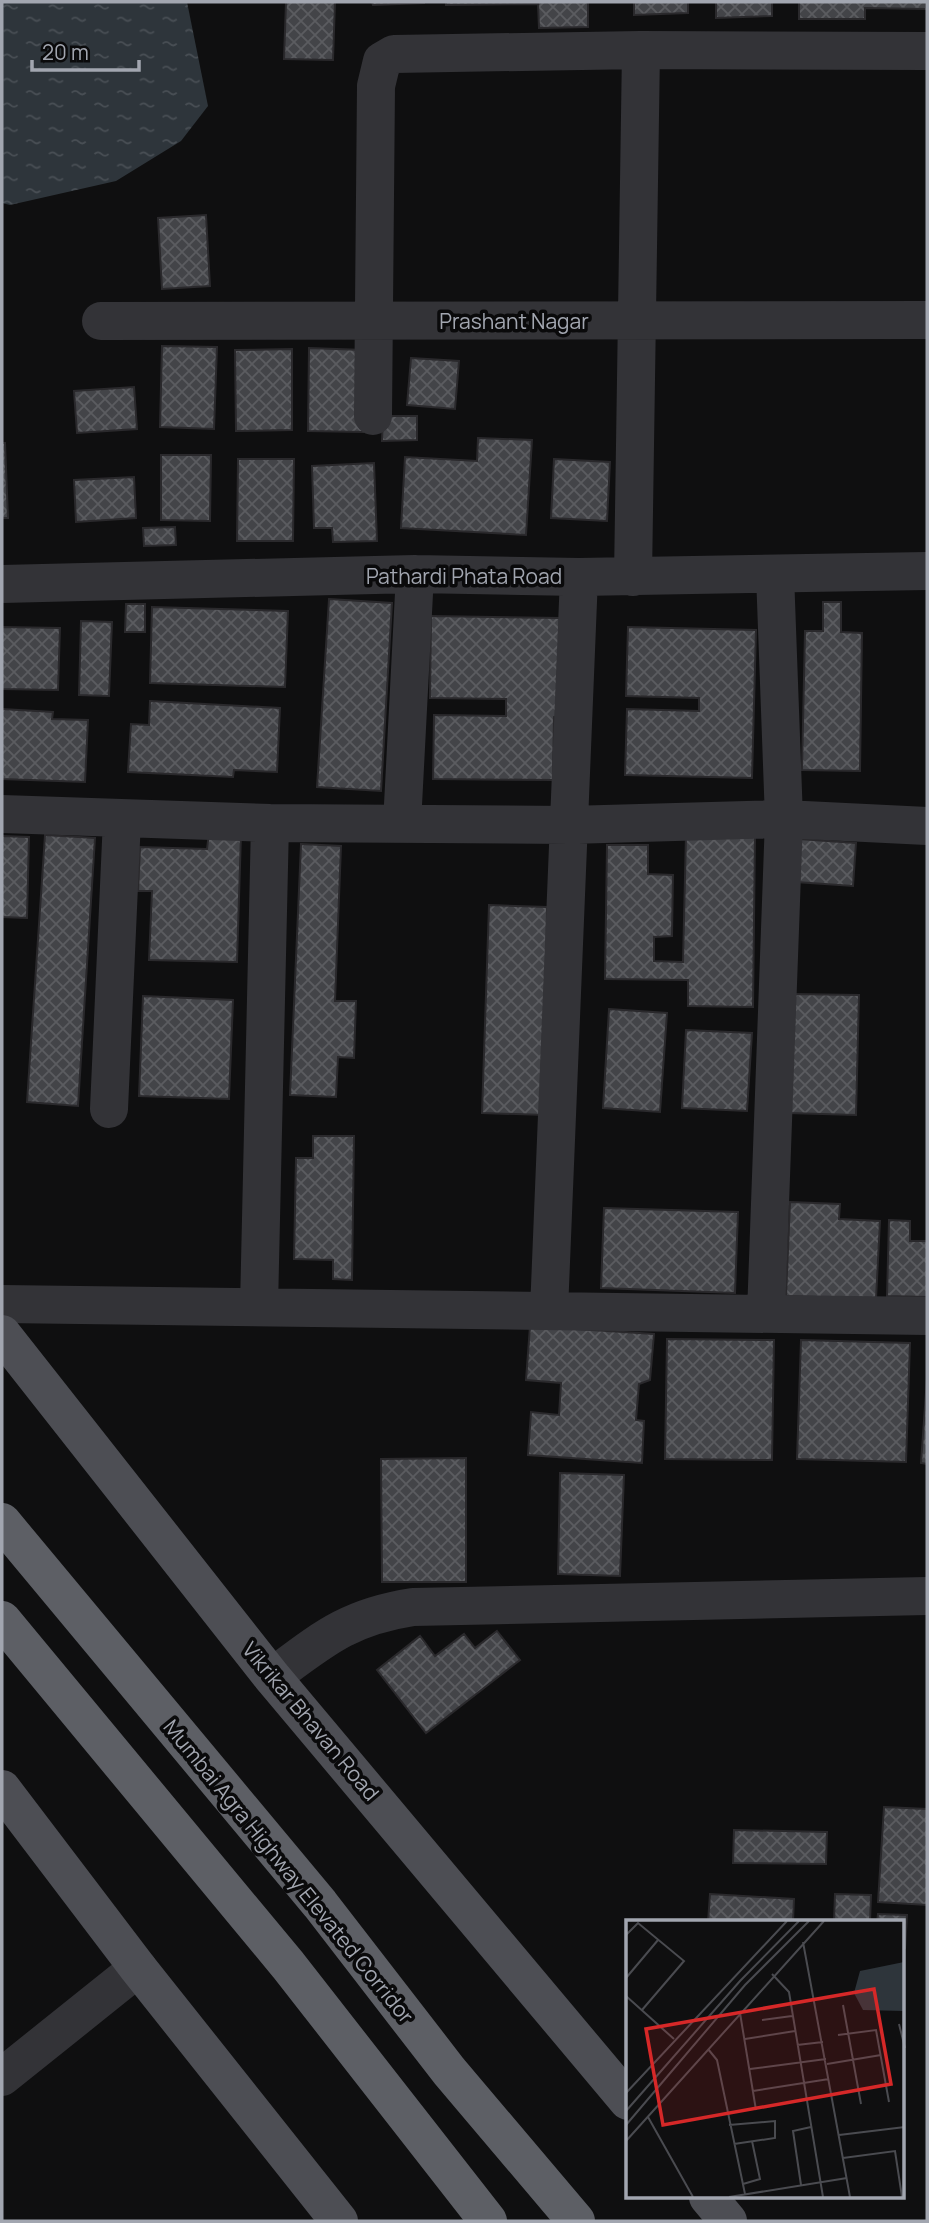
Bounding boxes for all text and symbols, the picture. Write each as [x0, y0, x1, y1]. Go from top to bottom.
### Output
scale bar [32, 28, 138, 72]
text: 20 m [42, 38, 89, 66]
street label: Prashant Nagar [439, 307, 589, 335]
street label: Pathardi Phata Road [366, 562, 562, 590]
street label: Vikrikar Bhavan Road [236, 1636, 386, 1806]
street label: Mumbai Agra Highway Elevated Corridor [158, 1713, 421, 2029]
inset map [626, 1920, 904, 2198]

